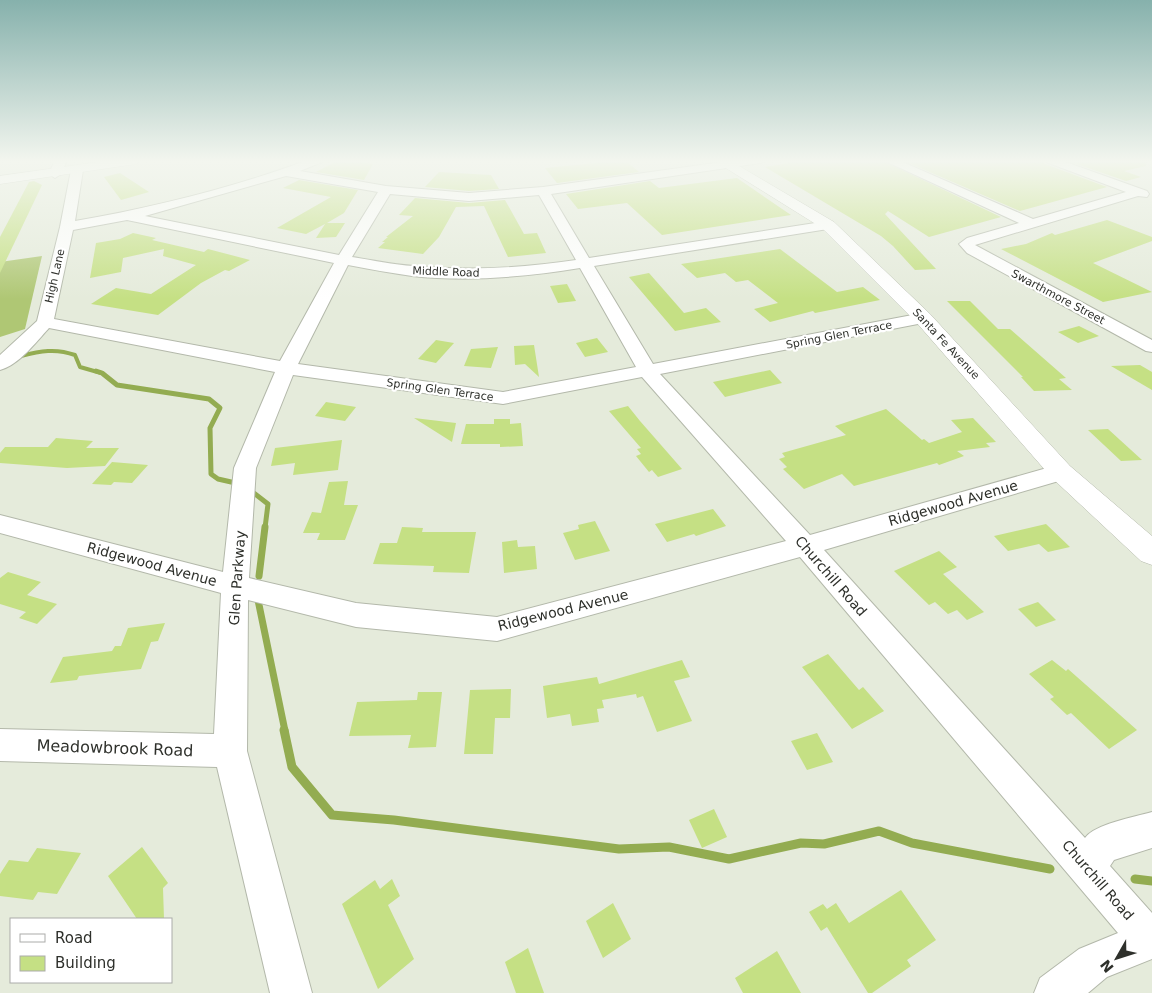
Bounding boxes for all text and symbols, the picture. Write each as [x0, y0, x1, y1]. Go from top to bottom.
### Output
street label: High Lane [42, 247, 68, 304]
street label: Middle Road [412, 264, 480, 280]
street label: Swarthmore Street [1009, 267, 1108, 327]
street label: Santa Fe Avenue [910, 306, 982, 382]
street label: Spring Glen Terrace [785, 318, 893, 352]
street label: Spring Glen Terrace [386, 376, 495, 404]
street label: Ridgewood Avenue [886, 477, 1020, 529]
street label: Glen Parkway [226, 530, 248, 626]
street label: Churchill Road [792, 533, 870, 619]
street label: Ridgewood Avenue [85, 539, 219, 589]
street label: Ridgewood Avenue [496, 586, 630, 634]
street label: Meadowbrook Road [36, 736, 194, 760]
street label: Churchill Road [1059, 837, 1137, 923]
legend [10, 918, 172, 983]
text: Road [55, 929, 93, 947]
north arrow [1092, 933, 1142, 983]
text: Building [55, 954, 116, 972]
text: N [1097, 957, 1117, 976]

